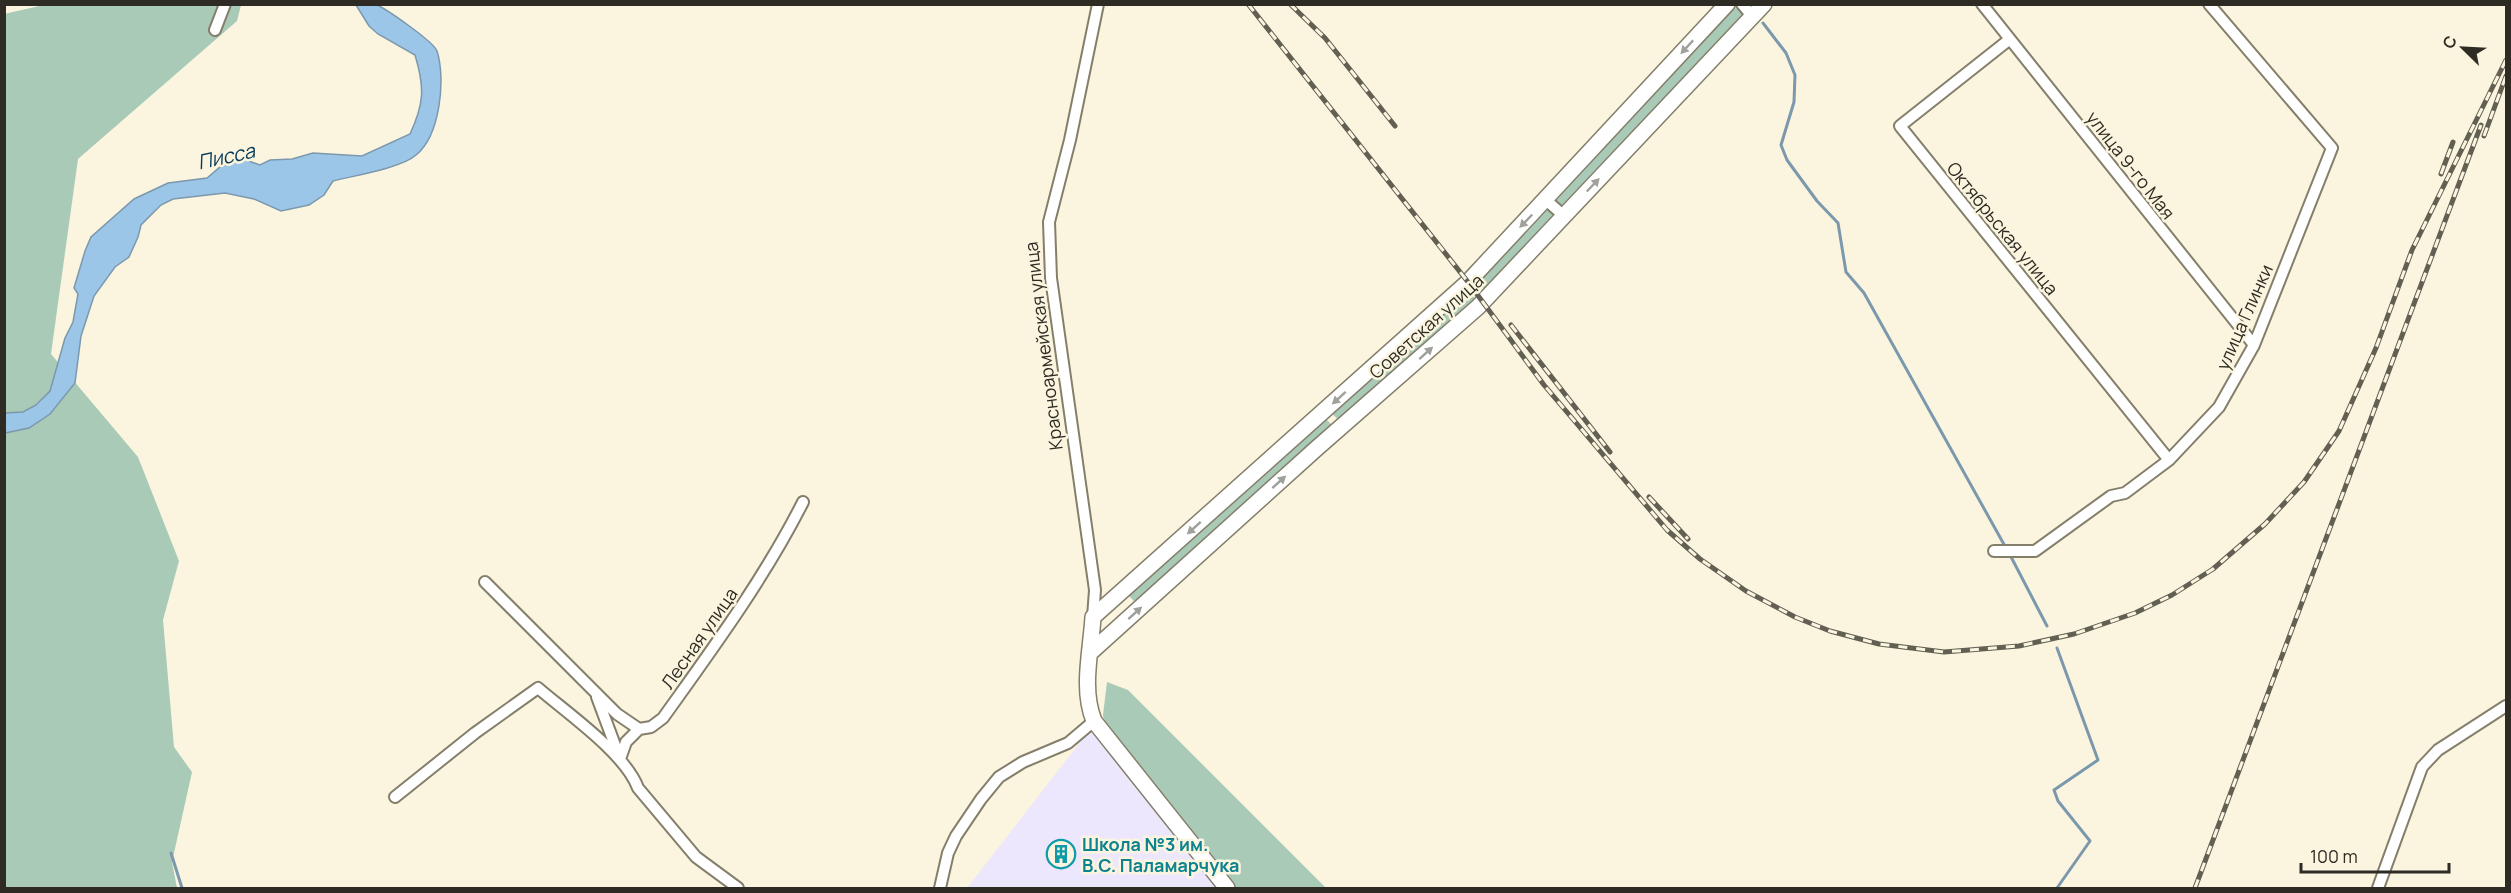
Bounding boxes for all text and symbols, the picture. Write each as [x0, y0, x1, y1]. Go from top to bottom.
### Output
north arrow [2433, 18, 2493, 78]
text: С [2437, 32, 2462, 52]
one-way arrow [1681, 40, 1695, 54]
street label: улица 9-го Мая [2081, 106, 2181, 224]
water label: Писса [195, 137, 258, 175]
street label: Октябрьская улица [1942, 156, 2064, 300]
one-way arrow [1586, 178, 1600, 193]
one-way arrow [1519, 213, 1533, 228]
street label: Красноармейская улица [1018, 240, 1068, 452]
street label: улица Глинки [2210, 261, 2278, 373]
street label: Советская улица [1364, 268, 1488, 384]
one-way arrow [1418, 347, 1433, 360]
one-way arrow [1332, 391, 1347, 404]
one-way arrow [1272, 475, 1287, 489]
one-way arrow [1187, 521, 1202, 534]
street label: Лесная улица [655, 583, 743, 693]
one-way arrow [1127, 607, 1142, 620]
place label: Школа №3 им. В.С. Паламарчука [1082, 832, 1239, 877]
scale bar [2301, 836, 2450, 874]
building icon: Школа №3 им. В.С. Паламарчука [1045, 838, 1077, 870]
text: 100 m [2310, 844, 2358, 868]

